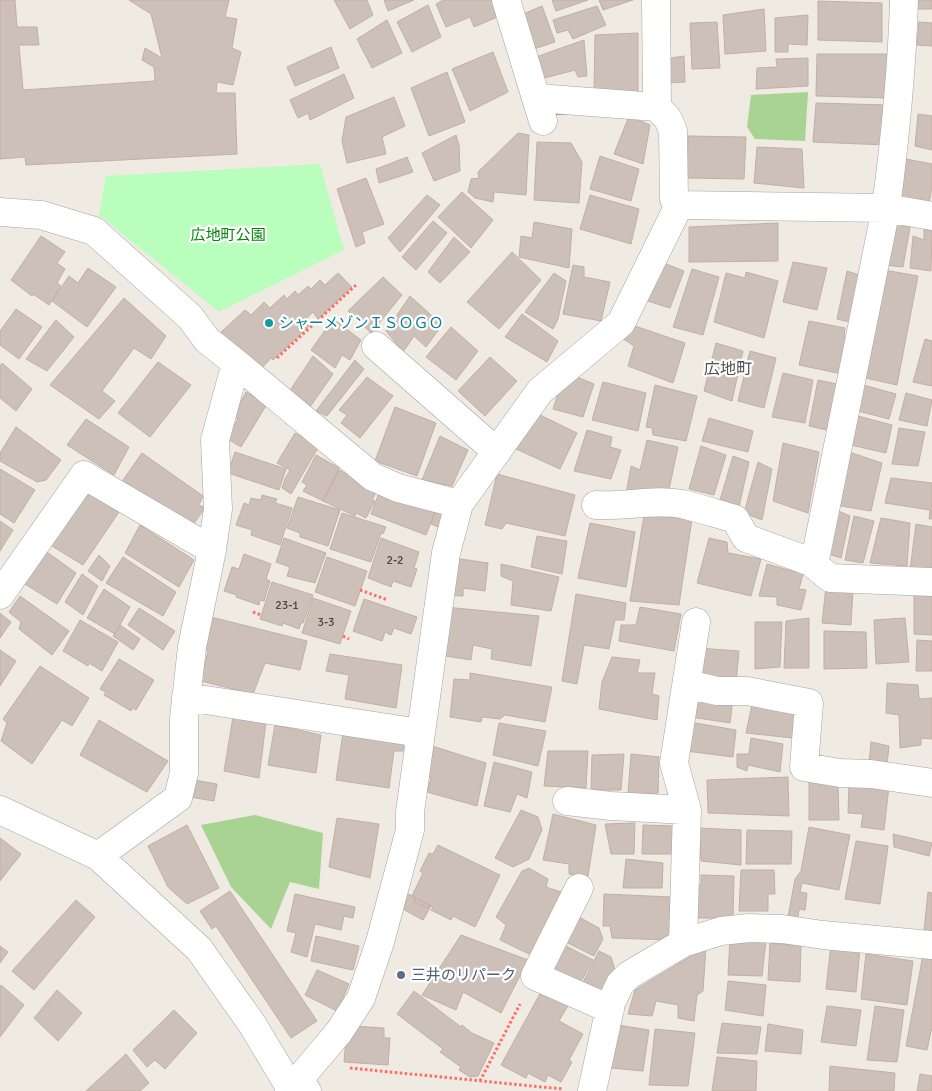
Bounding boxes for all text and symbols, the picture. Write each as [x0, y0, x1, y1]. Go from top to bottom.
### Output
park label: 広地町公園 [190, 226, 266, 244]
place label: シャーメゾンＩＳＯＧＯ [279, 314, 443, 332]
marker: シャーメゾンＩＳＯＧＯ [263, 317, 275, 329]
district label: 広地町 [704, 359, 752, 379]
house number: 2-2 [386, 553, 404, 568]
house number: 23-1 [275, 598, 299, 613]
house number: 3-3 [317, 615, 335, 630]
place label: 三井のリパーク [411, 966, 516, 984]
marker: 三井のリパーク [395, 969, 407, 981]

